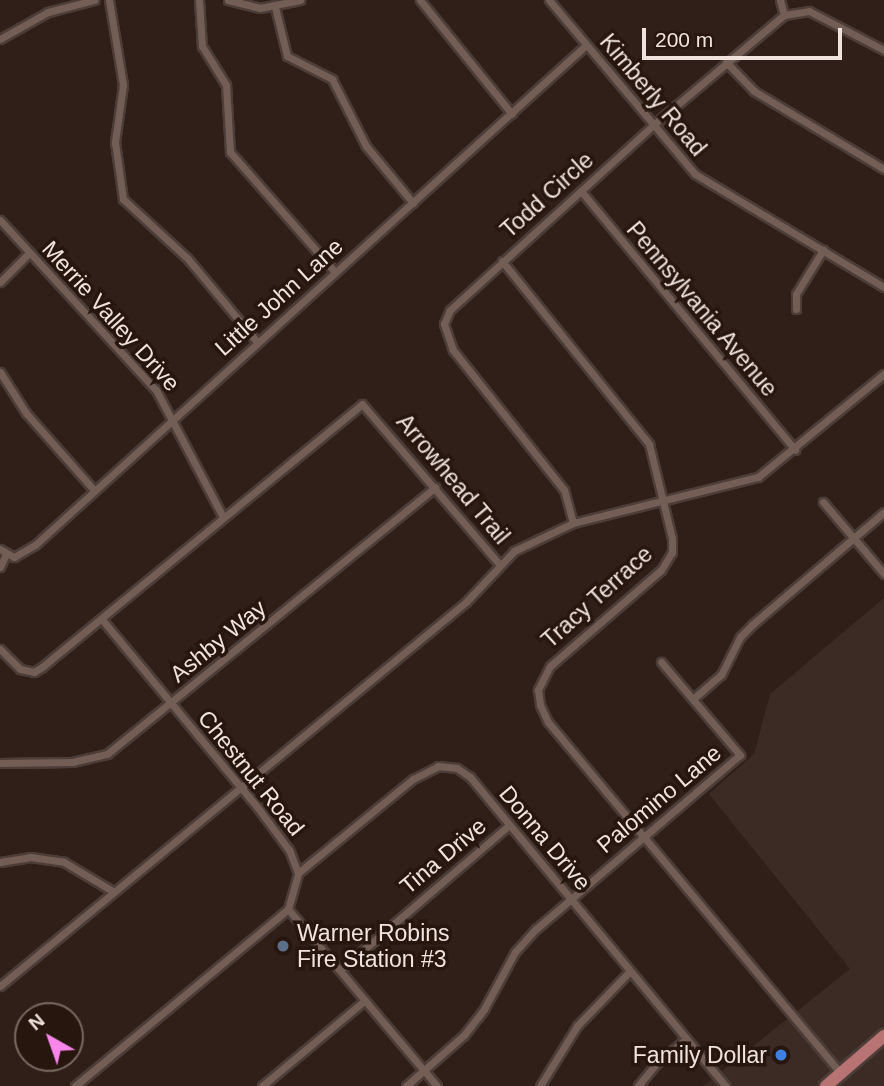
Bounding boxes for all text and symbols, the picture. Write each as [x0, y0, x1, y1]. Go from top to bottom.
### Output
scale bar [646, 14, 846, 58]
street label: Kimberly Road [594, 28, 712, 162]
text: 200 m [655, 28, 713, 51]
street label: Todd Circle [495, 146, 599, 244]
street label: Pennsylvania Avenue [620, 216, 784, 402]
street label: Little John Lane [209, 232, 349, 362]
street label: Merrie Valley Drive [36, 235, 186, 397]
street label: Arrowhead Trail [391, 408, 515, 550]
street label: Tracy Terrace [536, 540, 658, 654]
street label: Ashby Way [164, 594, 272, 688]
street label: Chestnut Road [192, 705, 310, 841]
street label: Palomino Lane [591, 739, 727, 859]
street label: Donna Drive [493, 780, 597, 896]
street label: Tina Drive [394, 812, 492, 900]
place label: Warner Robins Fire Station #3 [297, 919, 450, 973]
marker: Warner Robins Fire Station #3 [275, 938, 291, 954]
north arrow [14, 1002, 84, 1072]
text: N [24, 1010, 48, 1035]
place label: Family Dollar [633, 1041, 767, 1069]
marker: Family Dollar [773, 1047, 789, 1063]

